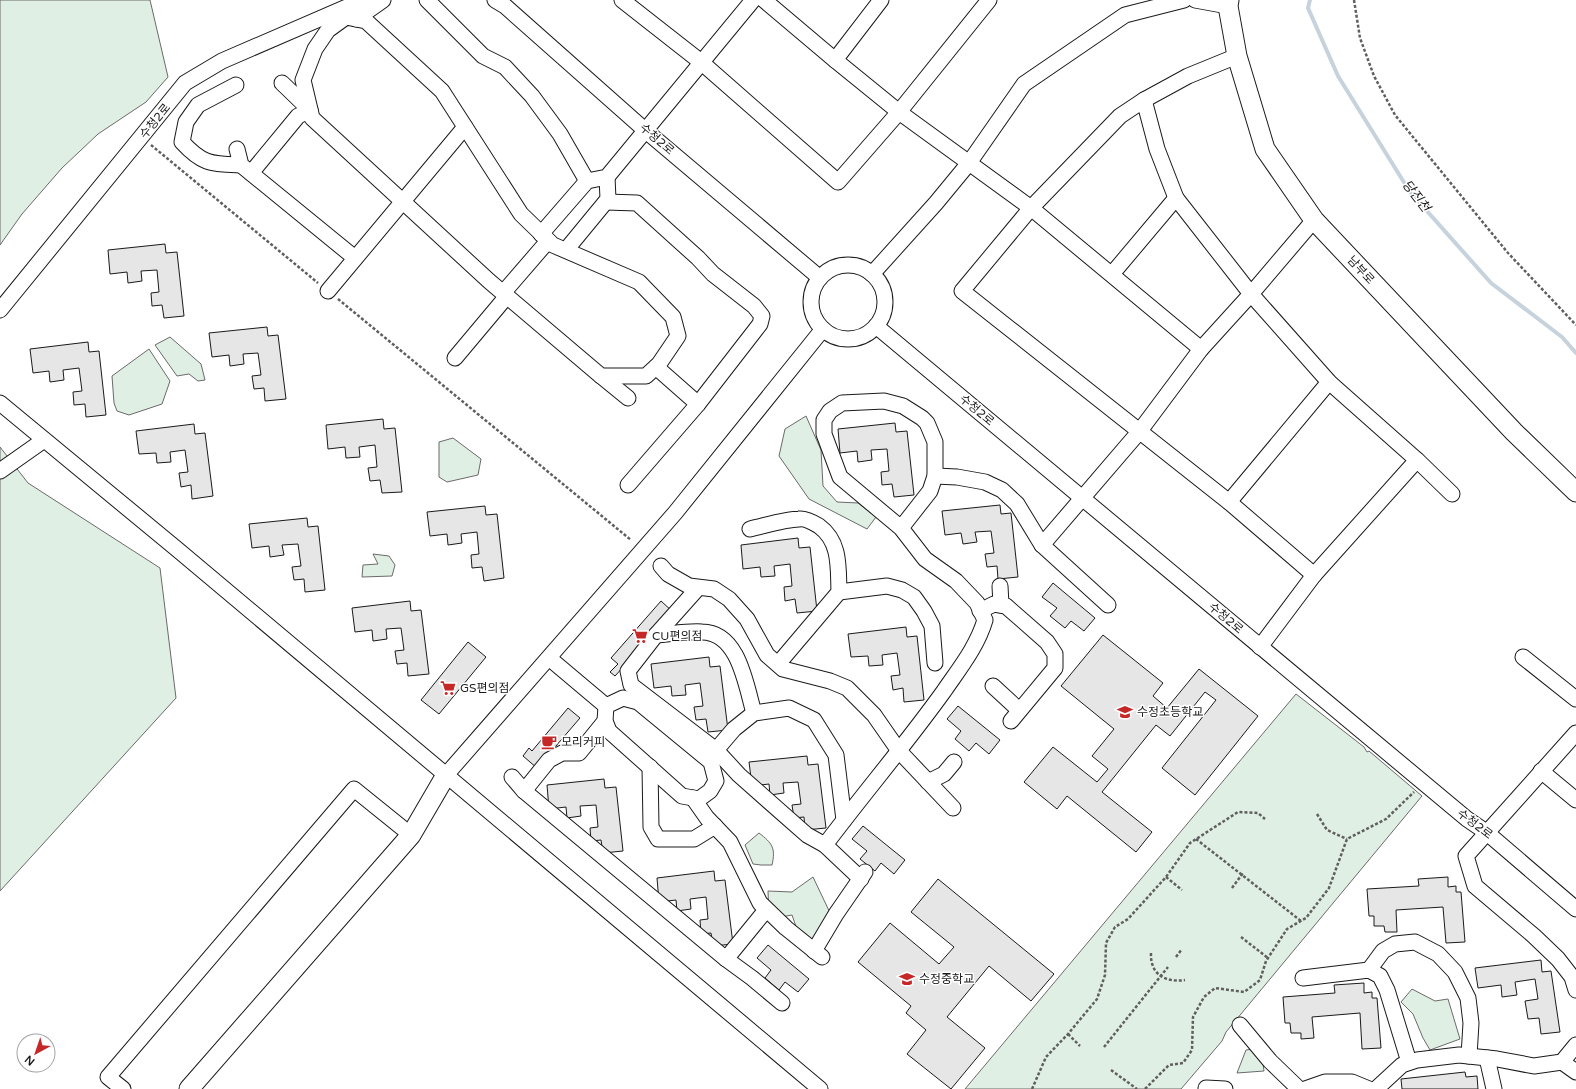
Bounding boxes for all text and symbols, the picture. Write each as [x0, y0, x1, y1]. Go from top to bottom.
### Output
street label: 수청2로 [137, 101, 173, 141]
street label: 수청2로 [637, 120, 677, 158]
water label: 당진천 [1399, 177, 1434, 216]
street label: 남부로 [1345, 253, 1377, 287]
street label: 수청2로 [957, 392, 997, 428]
street label: 수청2로 [1206, 600, 1246, 636]
supermarket icon: CU편의점 [631, 627, 649, 645]
place label: CU편의점 [652, 629, 703, 643]
supermarket icon: GS편의점 [439, 679, 457, 697]
place label: GS편의점 [460, 681, 510, 695]
school or university icon: 수정초등학교 [1116, 703, 1134, 721]
place label: 수정초등학교 [1137, 705, 1203, 719]
cafe icon: 모리커피 [540, 733, 558, 751]
place label: 모리커피 [561, 735, 605, 749]
street label: 수청2로 [1455, 806, 1495, 842]
school or university icon: 수정중학교 [898, 970, 916, 988]
place label: 수정중학교 [919, 972, 974, 986]
north arrow [16, 1033, 56, 1073]
text: N [22, 1052, 37, 1068]

